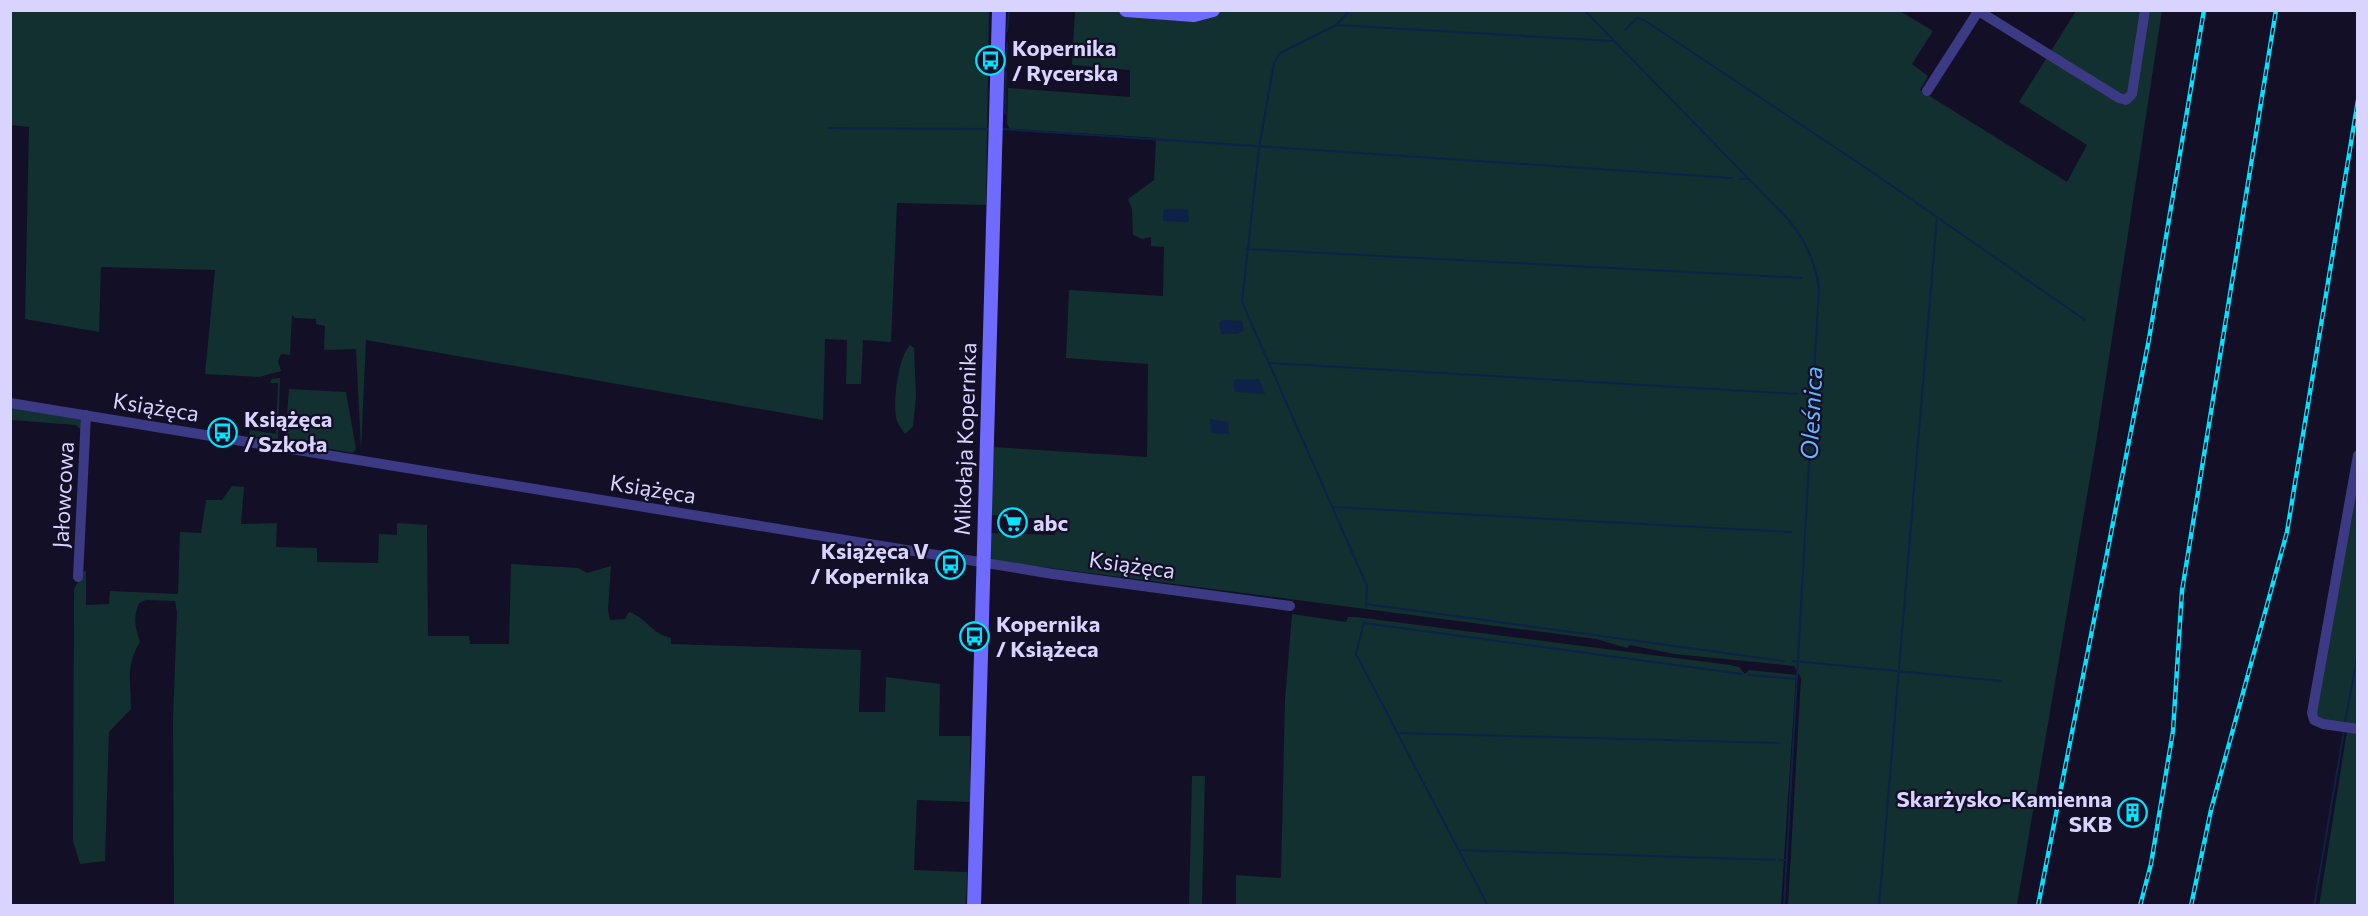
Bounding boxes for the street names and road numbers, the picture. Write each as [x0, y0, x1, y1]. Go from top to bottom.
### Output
street label: Mikołaja Kopernika [948, 342, 981, 536]
street label: Książęca [111, 386, 201, 427]
street label: Jałowcowa [46, 441, 79, 549]
street label: Książęca [608, 468, 698, 509]
street label: Książęca [1087, 545, 1177, 584]

